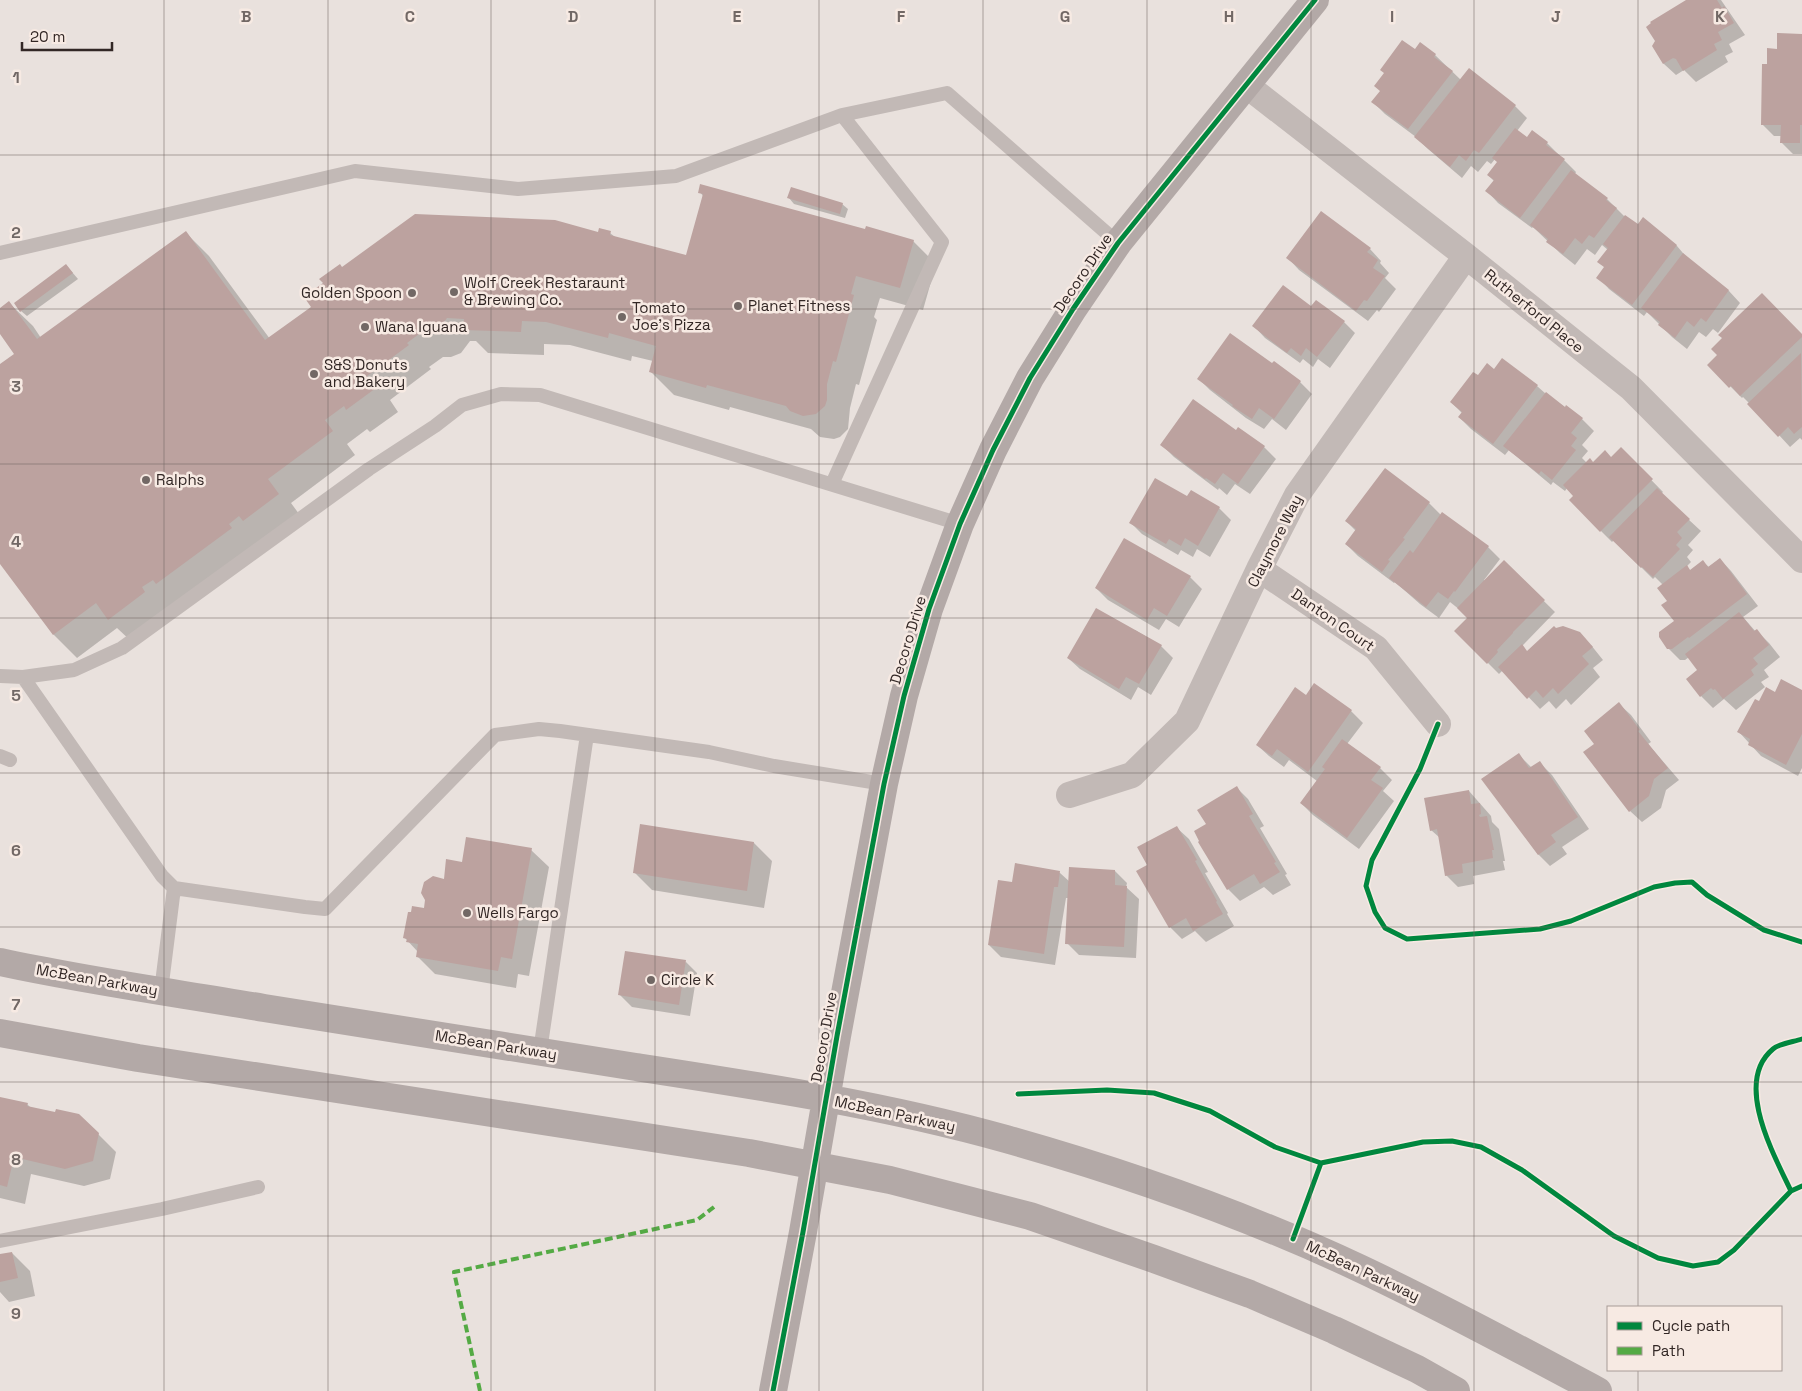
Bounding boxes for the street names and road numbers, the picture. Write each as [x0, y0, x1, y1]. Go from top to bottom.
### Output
street label: Decoro Drive [1049, 229, 1116, 316]
street label: Rutherford Place [1481, 265, 1588, 357]
street label: Claymore Way [1243, 491, 1306, 590]
street label: Danton Court [1288, 584, 1379, 655]
street label: Decoro Drive [885, 593, 930, 686]
street label: McBean Parkway [35, 959, 159, 1000]
street label: Decoro Drive [806, 990, 841, 1084]
street label: McBean Parkway [434, 1025, 558, 1064]
street label: McBean Parkway [833, 1091, 957, 1136]
street label: McBean Parkway [1303, 1236, 1423, 1305]

